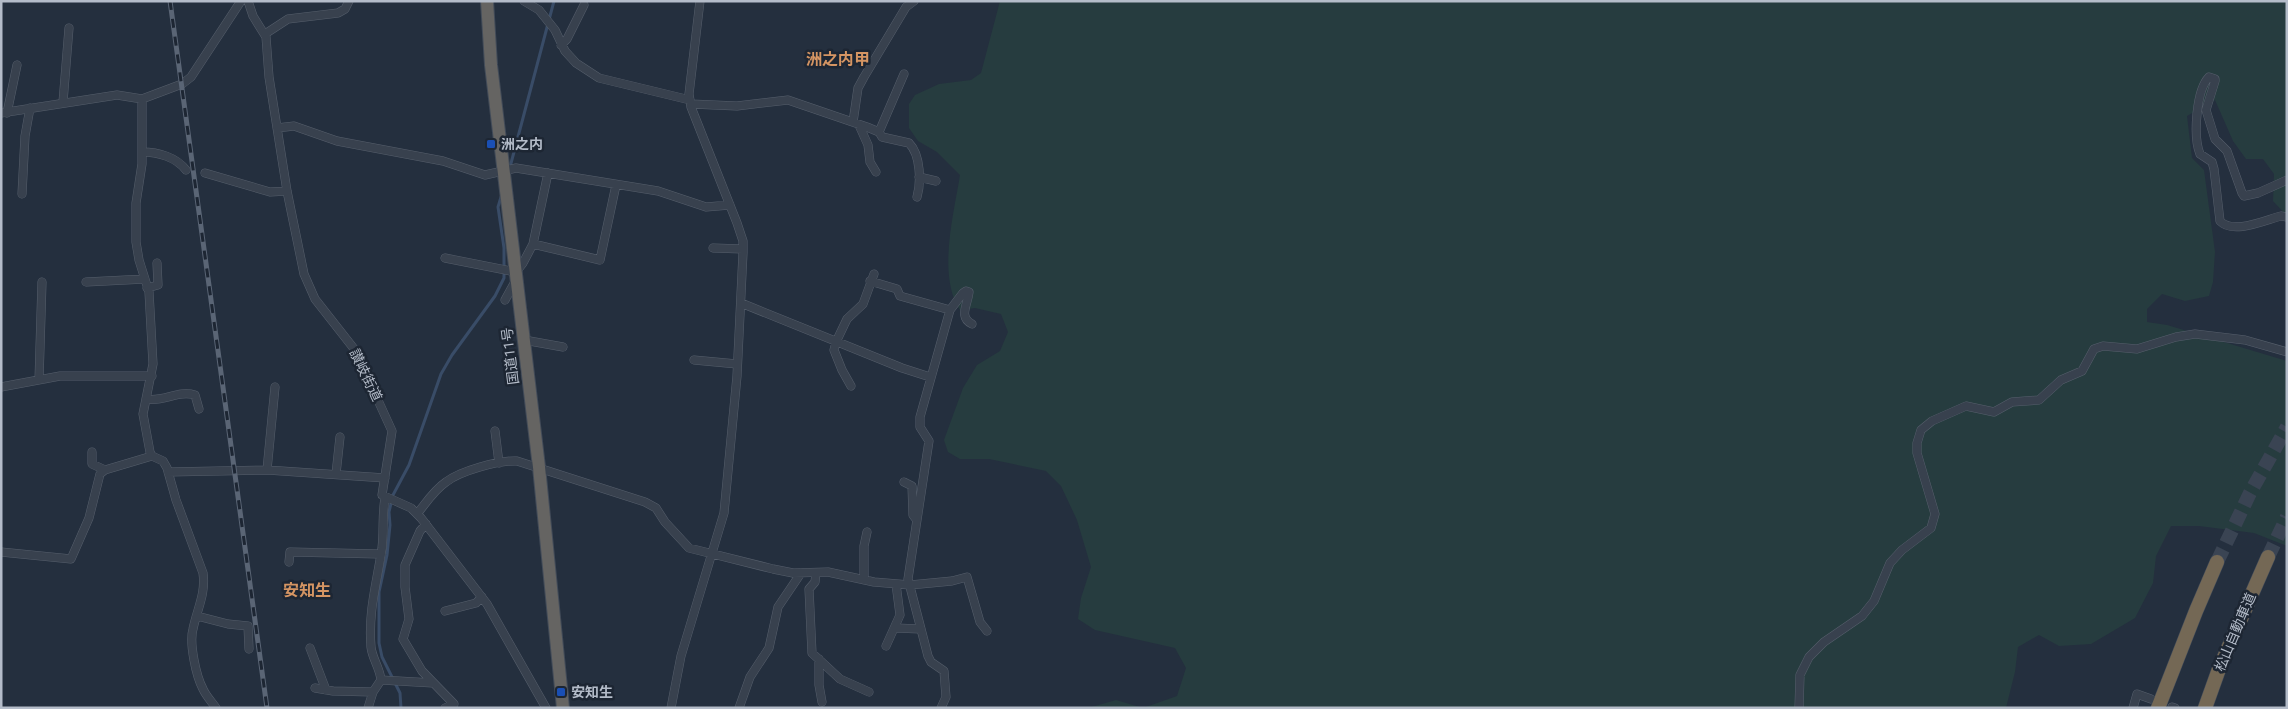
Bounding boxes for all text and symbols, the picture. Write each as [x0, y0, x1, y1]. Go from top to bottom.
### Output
district label: 洲之内甲 [806, 50, 870, 69]
place label: 洲之内 [501, 136, 543, 152]
marker: 洲之内 [485, 138, 497, 150]
street label: 国道11号 [499, 326, 521, 386]
street label: 讃岐街道 [347, 346, 385, 404]
district label: 安知生 [283, 581, 331, 600]
street label: 松山自動車道 [2211, 590, 2259, 674]
place label: 安知生 [571, 684, 613, 700]
marker: 安知生 [555, 686, 567, 698]

